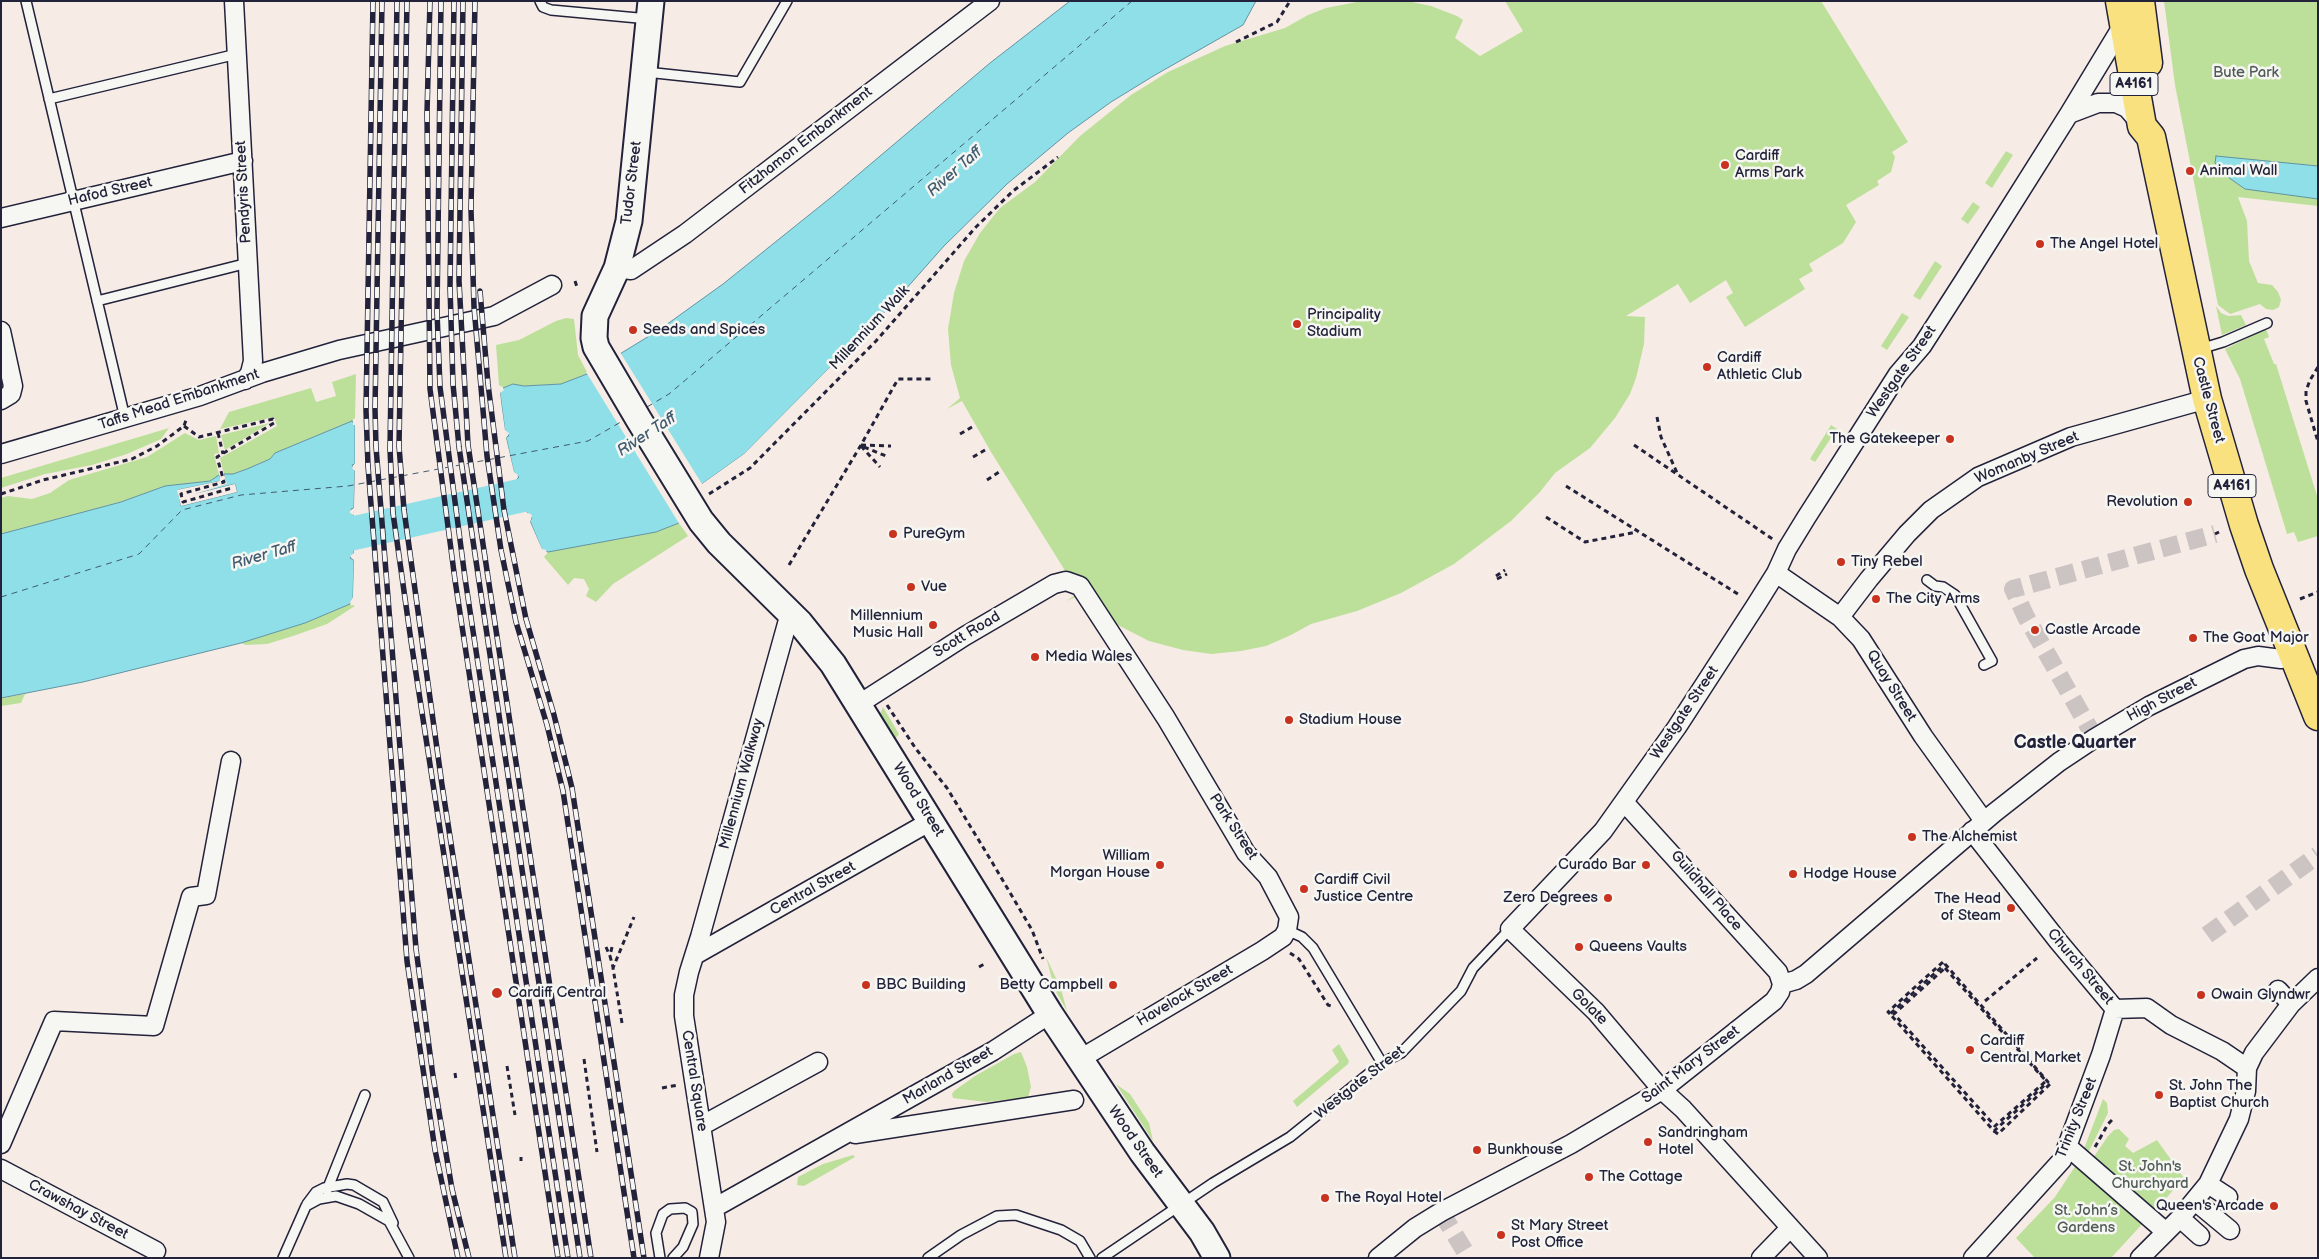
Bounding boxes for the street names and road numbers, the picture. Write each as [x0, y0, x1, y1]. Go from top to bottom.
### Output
road number: A4161 [2110, 72, 2158, 96]
street label: Fitzhamon Embankment [736, 83, 876, 199]
street label: Pendyris Street [232, 140, 256, 244]
street label: Tudor Street [618, 140, 646, 226]
street label: Hafod Street [66, 174, 154, 210]
street label: Millennium Walk [826, 282, 914, 374]
street label: Westgate Street [1863, 322, 1941, 422]
street label: Castle Street [2188, 355, 2228, 445]
street label: Taffs Mead Embankment [96, 366, 262, 434]
street label: Womanby Street [1972, 428, 2082, 488]
road number: A4161 [2208, 474, 2256, 498]
street label: Scott Road [930, 608, 1004, 662]
street label: Quay Street [1862, 647, 1920, 725]
street label: Westgate Street [1647, 663, 1723, 763]
street label: High Street [2124, 674, 2200, 726]
street label: Millennium Walkway [716, 717, 768, 851]
street label: Wood Street [888, 760, 948, 840]
street label: Park Street [1205, 791, 1261, 863]
street label: Guildhall Place [1666, 847, 1746, 935]
street label: Central Street [767, 858, 859, 920]
street label: Church Street [2043, 925, 2117, 1009]
street label: Havelock Street [1134, 961, 1236, 1031]
street label: Golate [1567, 985, 1611, 1029]
street label: Saint Mary Street [1639, 1022, 1743, 1108]
street label: Central Square [677, 1029, 711, 1133]
street label: Westgate Street [1312, 1042, 1408, 1124]
street label: Marland Street [900, 1043, 996, 1109]
street label: Trinity Street [2053, 1075, 2101, 1161]
street label: Wood Street [1104, 1103, 1166, 1181]
street label: Crawshay Street [25, 1176, 131, 1244]

